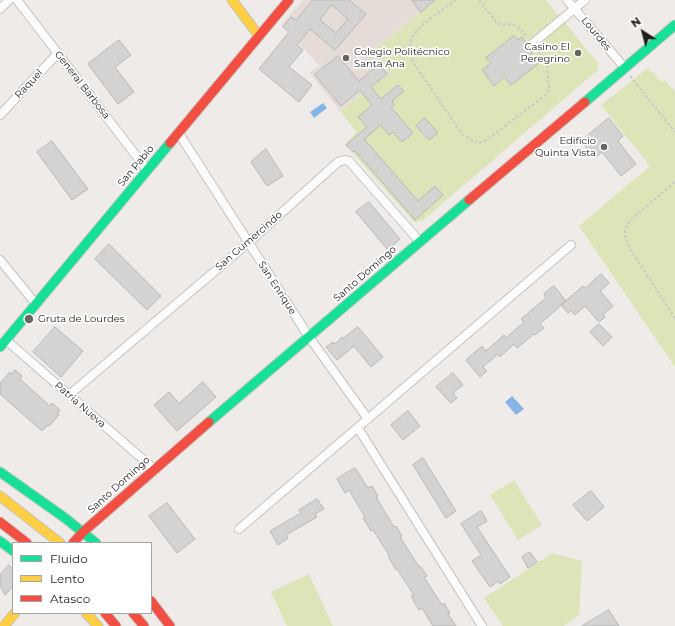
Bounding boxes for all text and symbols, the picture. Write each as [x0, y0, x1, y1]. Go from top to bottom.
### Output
north arrow [623, 12, 663, 52]
text: N [628, 14, 644, 31]
street label: Lourdes [578, 15, 614, 53]
place label: Casino El Peregrino [520, 41, 570, 64]
place label: Colegio Politécnico Santa Ana [354, 46, 450, 70]
marker: Casino El Peregrino [573, 48, 583, 58]
street label: General Barbosa [52, 49, 112, 121]
marker: Colegio Politécnico Santa Ana [341, 53, 351, 63]
street label: Raquel [13, 67, 45, 101]
place label: Edificio Quinta Vista [535, 135, 596, 158]
marker: Edificio Quinta Vista [599, 142, 609, 152]
street label: San Pablo [115, 143, 157, 189]
street label: San Gumercindo [213, 209, 285, 273]
street label: Santo Domingo [331, 243, 399, 305]
street label: San Enrique [255, 259, 299, 317]
marker: Gruta de Lourdes [23, 313, 35, 325]
place label: Gruta de Lourdes [38, 313, 125, 325]
street label: Patria Nueva [52, 379, 108, 431]
street label: Santo Domingo [86, 454, 152, 516]
legend [12, 542, 152, 614]
text: Fluido [50, 551, 88, 566]
text: Lento [50, 571, 85, 586]
text: Atasco [50, 591, 90, 606]

